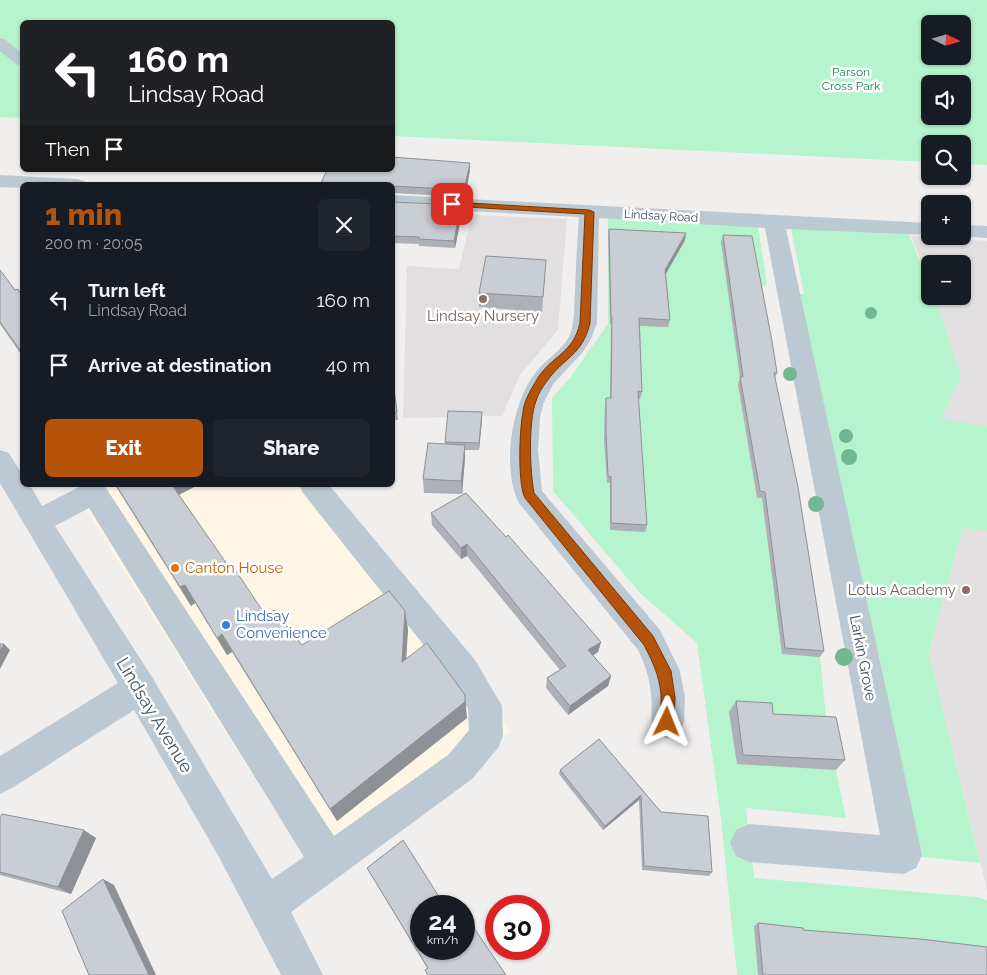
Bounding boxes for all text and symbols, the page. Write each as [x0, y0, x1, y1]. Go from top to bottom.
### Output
north arrow [921, 15, 971, 65]
map controls [921, 15, 971, 305]
text: 160 m [128, 39, 229, 80]
icon: left [45, 40, 110, 105]
park label: Parson Cross Park [822, 65, 881, 93]
button: sound [921, 75, 971, 125]
text: Lindsay Road [128, 81, 264, 107]
icon: arrive [100, 135, 128, 163]
button: search [921, 135, 971, 185]
text: Then [45, 138, 90, 160]
pin [431, 183, 473, 225]
icon: arrive [438, 190, 466, 218]
button: + [921, 195, 971, 245]
text: 1 min [45, 197, 122, 232]
button: close [318, 199, 370, 251]
street label: Lindsay Road [624, 207, 698, 225]
text: 200 m · 20:05 [45, 234, 143, 253]
button: − [921, 255, 971, 305]
text: Turn left [88, 279, 165, 301]
icon: left [45, 286, 73, 314]
text: 160 m [316, 289, 370, 311]
marker: Lindsay Nursery [477, 293, 489, 305]
text: Lindsay Road [88, 301, 187, 320]
place label: Lindsay Nursery [427, 307, 539, 325]
icon: arrive [45, 351, 73, 379]
text: Arrive at destination [88, 354, 272, 376]
text: 40 m [326, 354, 370, 376]
button: Exit [45, 419, 203, 477]
button: Share [213, 419, 370, 477]
place label: Canton House [185, 559, 284, 577]
marker: Canton House [169, 562, 181, 574]
place label: Lotus Academy [848, 581, 956, 599]
marker: Lotus Academy [960, 584, 972, 596]
place label: Lindsay Convenience [236, 607, 327, 642]
street label: Larkin Grove [846, 614, 880, 703]
marker: Lindsay Convenience [220, 619, 232, 631]
street label: Lindsay Avenue [112, 654, 198, 777]
position arrow [640, 695, 692, 747]
speed limit sign: 30 [485, 895, 550, 960]
text: 24 [428, 906, 457, 936]
text: km/h [427, 933, 458, 947]

